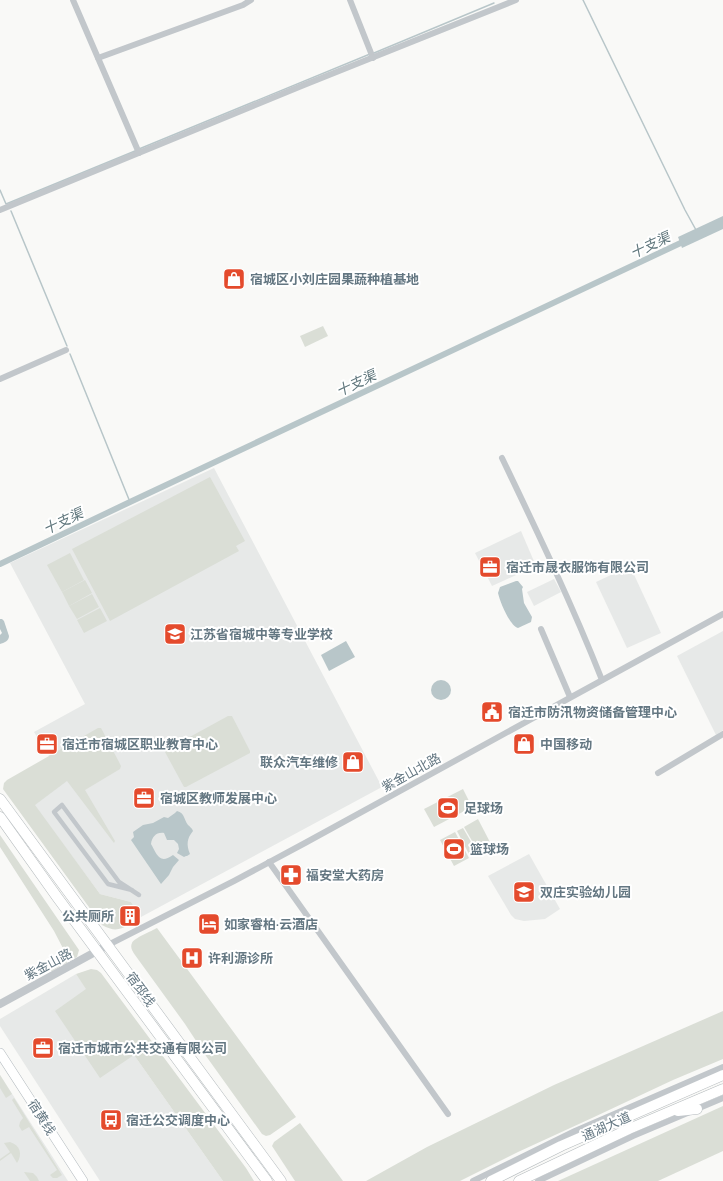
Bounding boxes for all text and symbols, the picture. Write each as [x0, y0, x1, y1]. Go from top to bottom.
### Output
water label: 十支渠 [627, 227, 675, 262]
shop icon: 宿城区小刘庄园果蔬种植基地 [221, 266, 247, 292]
place label: 宿城区小刘庄园果蔬种植基地 [250, 271, 419, 287]
water label: 十支渠 [333, 365, 381, 400]
water label: 十支渠 [40, 503, 88, 538]
office icon: 宿迁市晟衣服饰有限公司 [477, 554, 503, 580]
place label: 宿迁市晟衣服饰有限公司 [506, 559, 649, 575]
school or university icon: 江苏省宿城中等专业学校 [162, 621, 188, 647]
place label: 江苏省宿城中等专业学校 [190, 626, 333, 642]
public building icon: 宿迁市防汛物资储备管理中心 [479, 699, 505, 725]
place label: 宿迁市防汛物资储备管理中心 [508, 704, 677, 720]
office icon: 宿迁市宿城区职业教育中心 [34, 731, 60, 757]
shop icon: 中国移动 [511, 731, 537, 757]
place label: 宿迁市宿城区职业教育中心 [62, 736, 218, 752]
place label: 中国移动 [540, 736, 592, 752]
shop icon: 联众汽车维修 [340, 749, 366, 775]
street label: 紫金山北路 [379, 749, 443, 795]
place label: 联众汽车维修 [260, 754, 338, 770]
office icon: 宿城区教师发展中心 [131, 785, 157, 811]
place label: 宿城区教师发展中心 [160, 790, 277, 806]
sports icon: 足球场 [435, 795, 461, 821]
place label: 足球场 [464, 800, 503, 816]
sports icon: 篮球场 [441, 836, 467, 862]
place label: 篮球场 [470, 841, 509, 857]
pharmacy icon: 福安堂大药房 [278, 862, 304, 888]
place label: 福安堂大药房 [306, 867, 384, 883]
school or university icon: 双庄实验幼儿园 [511, 879, 537, 905]
place label: 双庄实验幼儿园 [540, 884, 631, 900]
building icon: 公共厕所 [117, 903, 143, 929]
place label: 公共厕所 [62, 908, 114, 924]
hotel icon: 如家睿柏·云酒店 [196, 911, 222, 937]
place label: 如家睿柏·云酒店 [224, 916, 318, 932]
street label: 紫金山路 [21, 945, 75, 983]
hospital icon: 许利源诊所 [179, 945, 205, 971]
place label: 许利源诊所 [208, 950, 273, 966]
street label: 宿邳线 [123, 969, 159, 1009]
office icon: 宿迁市城市公共交通有限公司 [30, 1035, 56, 1061]
place label: 宿迁市城市公共交通有限公司 [58, 1040, 227, 1056]
street label: 宿黄线 [25, 1096, 59, 1138]
bus stop icon: 宿迁公交调度中心 [98, 1107, 124, 1133]
street label: 通湖大道 [579, 1108, 633, 1144]
place label: 宿迁公交调度中心 [126, 1112, 230, 1128]

